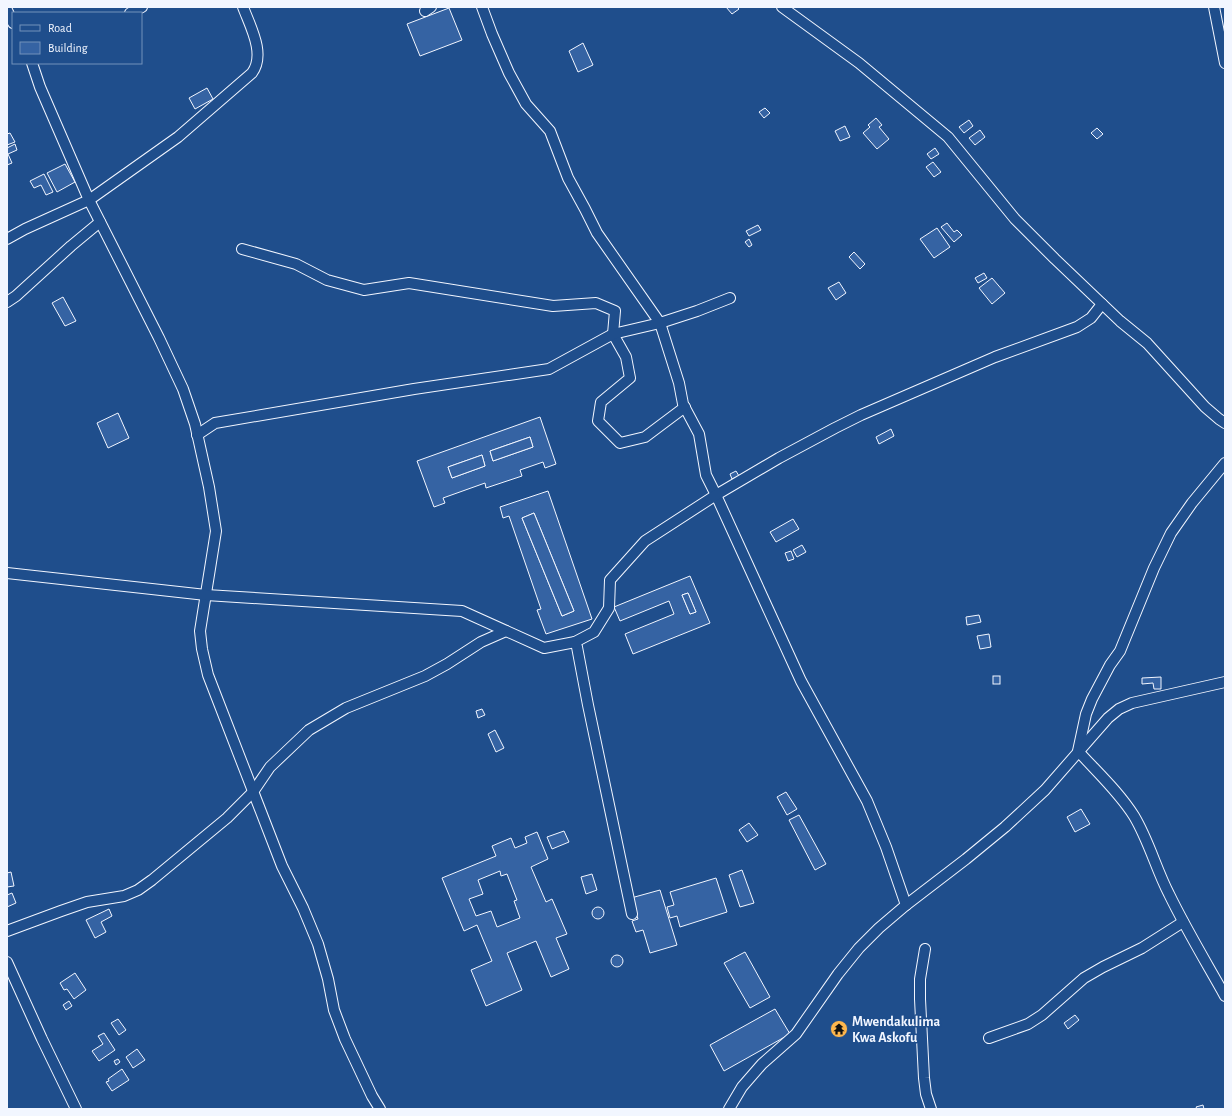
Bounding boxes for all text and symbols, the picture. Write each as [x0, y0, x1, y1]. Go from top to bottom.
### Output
legend [12, 12, 142, 64]
text: Road [48, 22, 72, 34]
text: Building [48, 42, 88, 54]
place label: Mwendakulima Kwa Askofu [852, 1015, 941, 1045]
temple icon: Mwendakulima Kwa Askofu [829, 1019, 849, 1039]

